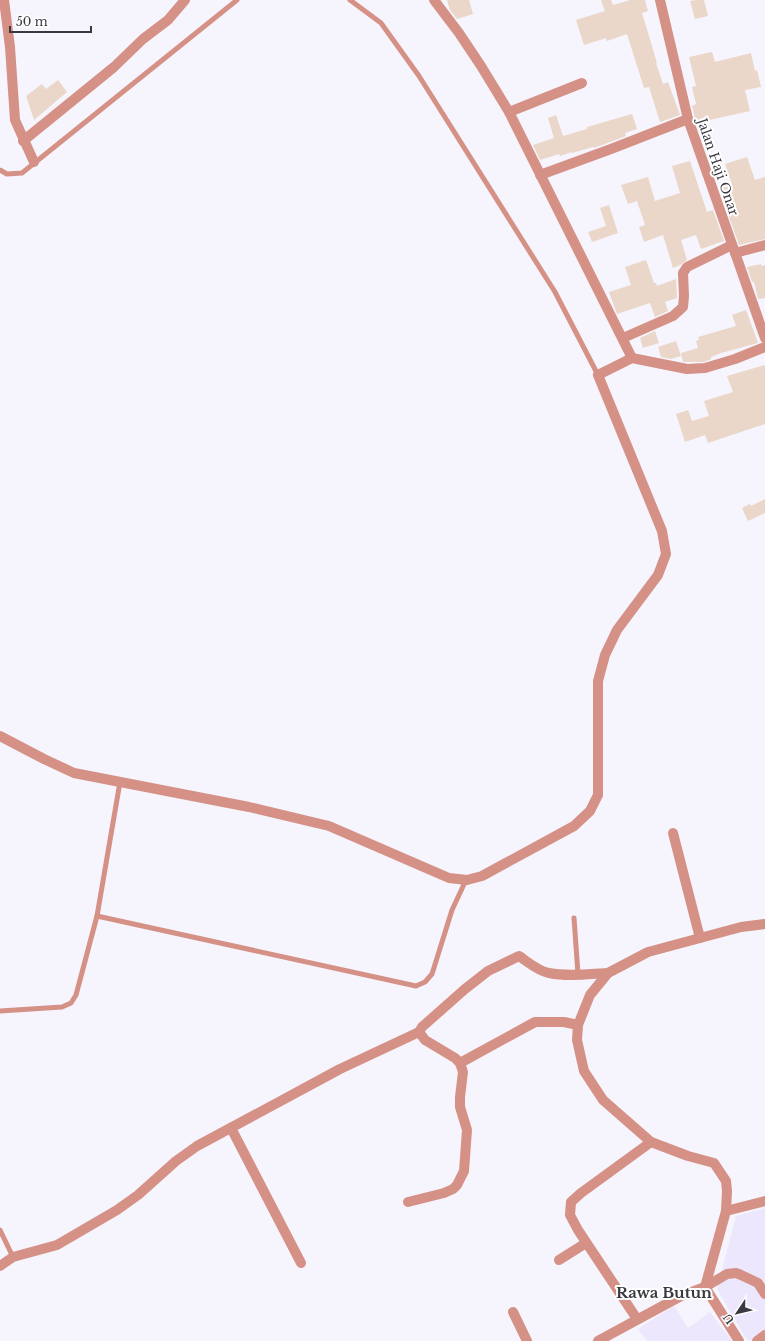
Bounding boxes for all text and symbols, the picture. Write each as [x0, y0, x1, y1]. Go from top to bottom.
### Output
scale bar [10, 8, 91, 34]
text: 50 m [16, 14, 48, 29]
street label: Jalan Haji Onar [693, 114, 743, 219]
district label: Rawa Butun [616, 1283, 712, 1302]
north arrow [717, 1293, 757, 1333]
text: U [720, 1310, 737, 1327]

